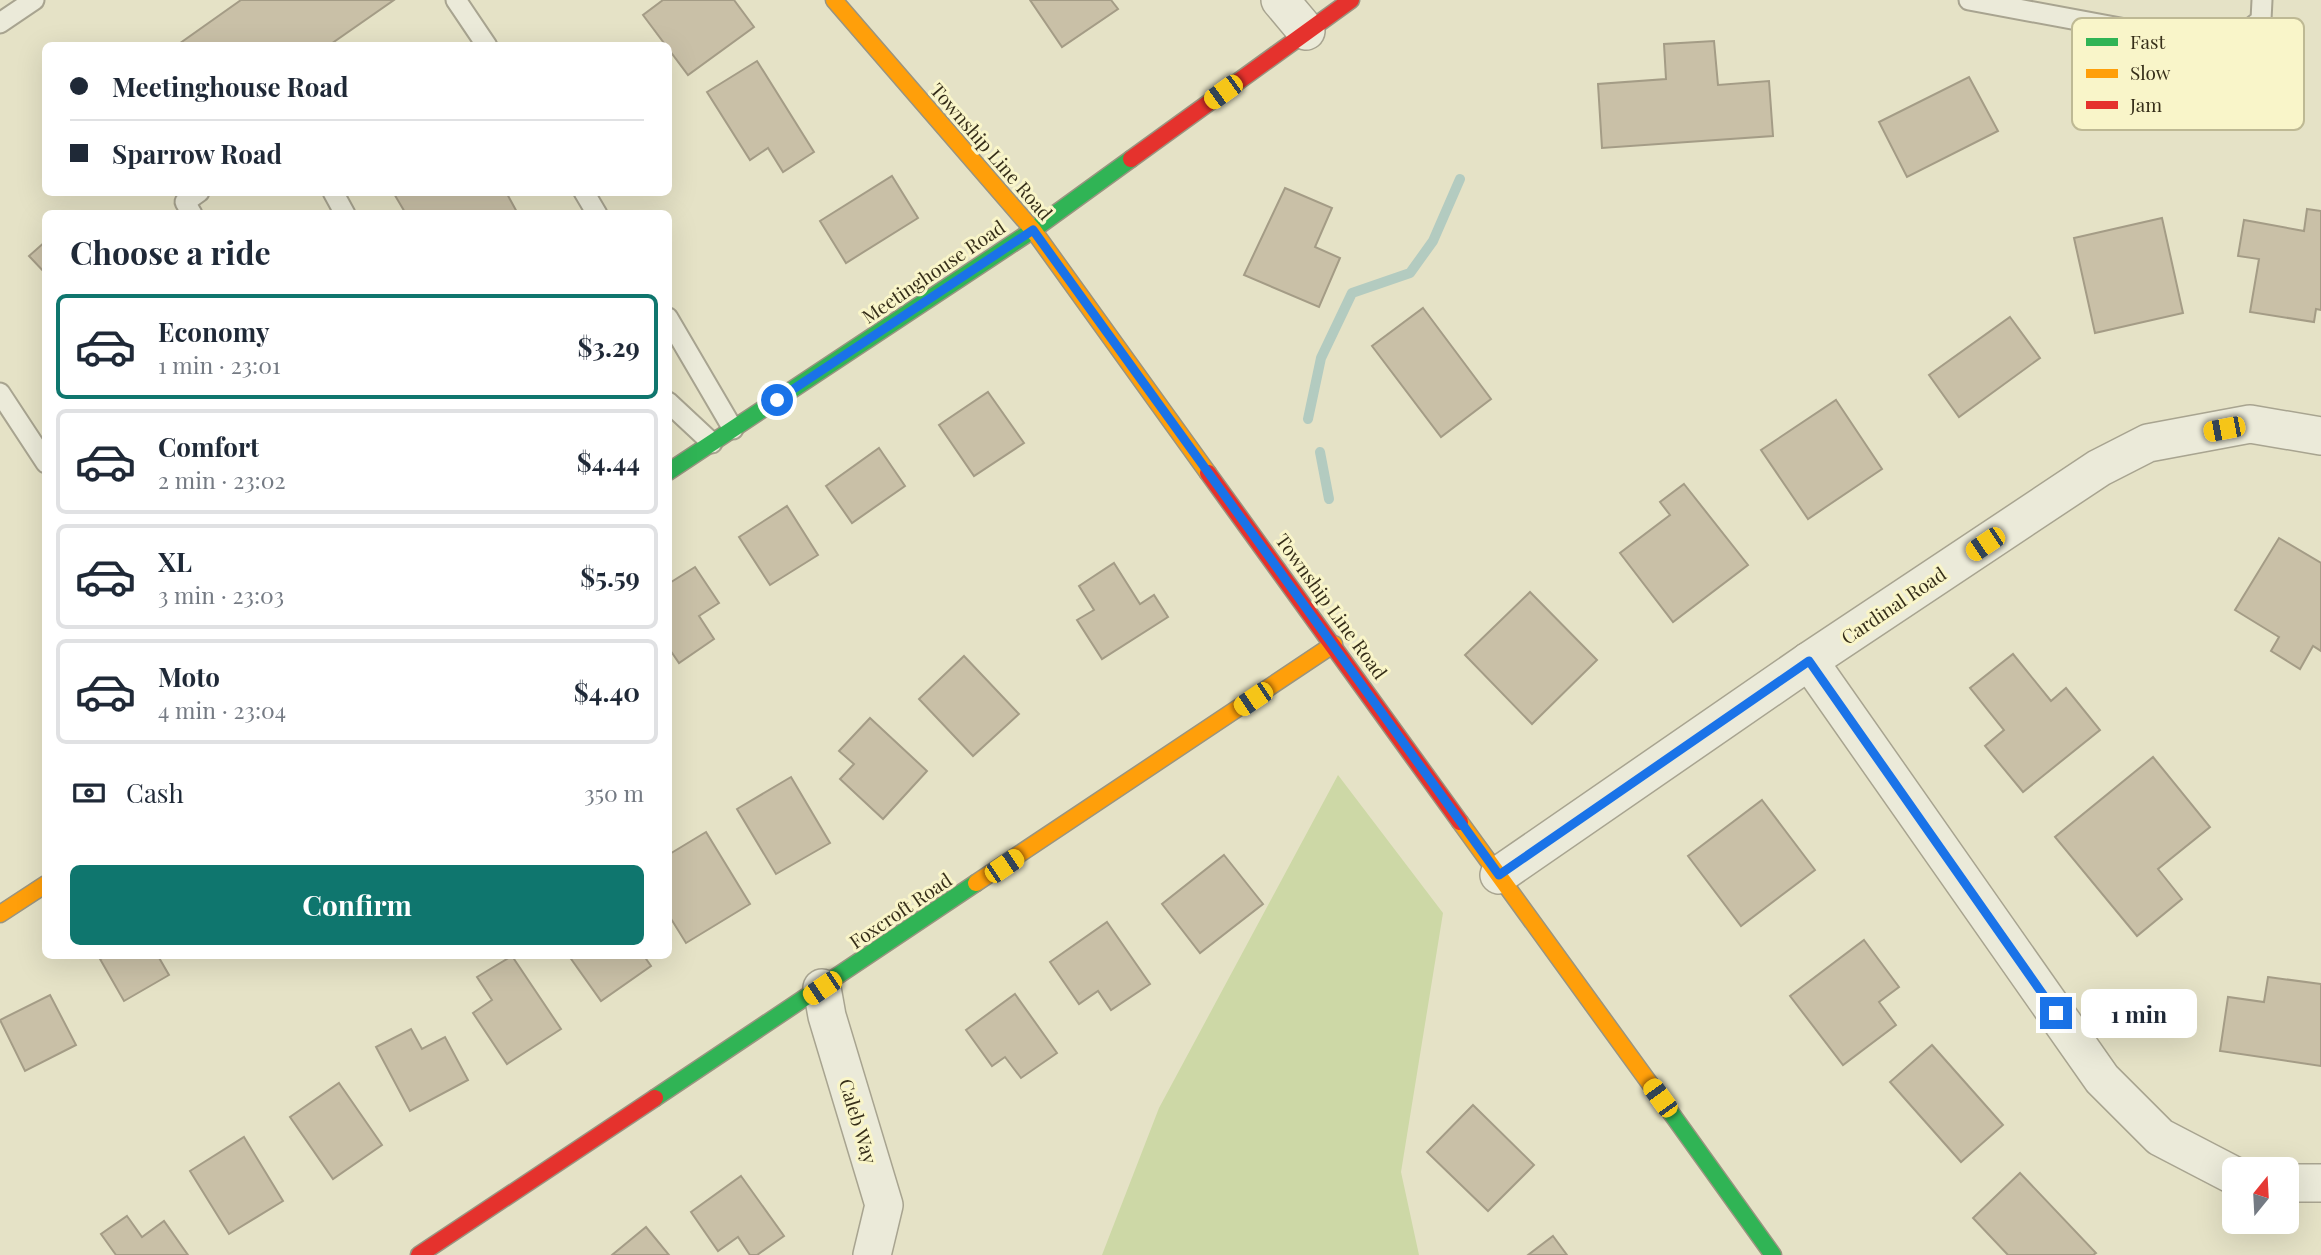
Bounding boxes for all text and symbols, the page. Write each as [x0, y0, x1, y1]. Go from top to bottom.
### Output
legend [2072, 18, 2304, 130]
text: Fast [2130, 28, 2166, 54]
text: Slow [2130, 59, 2171, 85]
text: Meetinghouse Road [112, 69, 348, 104]
car [1200, 71, 1247, 113]
street label: Township Line Road [925, 77, 1059, 225]
text: Jam [2129, 91, 2162, 117]
text: Sparrow Road [112, 136, 282, 171]
street label: Meetinghouse Road [856, 213, 1010, 329]
text: Choose a ride [70, 230, 271, 273]
text: Economy [158, 314, 269, 349]
icon: car [74, 315, 137, 378]
text: $3.29 [577, 329, 640, 364]
text: 1 min · 23:01 [158, 349, 280, 380]
route start [761, 384, 793, 416]
car [2202, 415, 2247, 443]
text: Comfort [158, 429, 259, 464]
icon: car [74, 430, 137, 493]
text: $4.44 [577, 444, 640, 479]
text: 2 min · 23:02 [158, 464, 286, 495]
car [1962, 524, 2009, 564]
street label: Township Line Road [1270, 528, 1394, 684]
text: XL [158, 544, 192, 579]
icon: car [74, 545, 137, 608]
text: $5.59 [580, 559, 640, 594]
street label: Cardinal Road [1835, 560, 1951, 650]
text: 3 min · 23:03 [158, 579, 284, 610]
text: Moto [158, 659, 220, 694]
icon: car [74, 660, 137, 723]
text: $4.40 [574, 674, 640, 709]
car [1230, 679, 1277, 719]
text: 4 min · 23:04 [158, 694, 286, 725]
icon: cash [70, 774, 108, 812]
text: Cash [126, 775, 184, 810]
text: 350 m [584, 777, 644, 808]
car [981, 846, 1028, 886]
button: Confirm [70, 865, 644, 945]
street label: Foxcroft Road [844, 866, 956, 954]
car [799, 968, 846, 1008]
callout: 1 min [2080, 988, 2196, 1038]
route end [2040, 997, 2072, 1029]
text: 1 min [2111, 998, 2167, 1029]
street label: Caleb Way [834, 1075, 884, 1167]
car [1640, 1075, 1681, 1121]
north arrow [2222, 1157, 2300, 1234]
map controls [2222, 1157, 2299, 1234]

